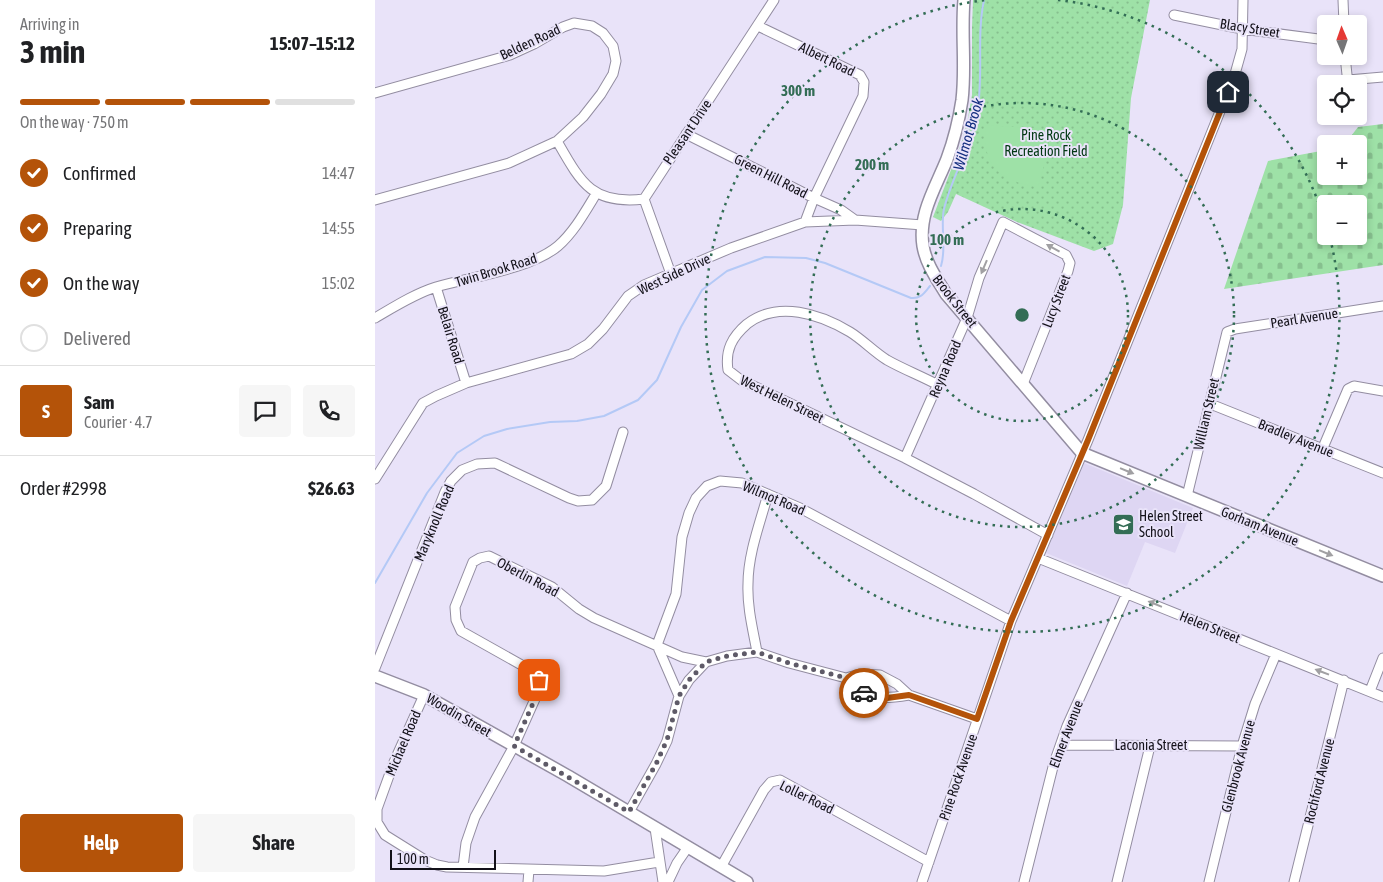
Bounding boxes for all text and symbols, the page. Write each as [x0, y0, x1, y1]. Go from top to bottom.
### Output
text: Arriving in [20, 15, 80, 33]
street label: Blacy Street [1219, 15, 1281, 41]
north arrow [1317, 15, 1367, 65]
map controls [1317, 15, 1367, 245]
street label: Belden Road [497, 21, 563, 63]
text: 15:07–15:12 [270, 32, 355, 54]
text: 3 min [20, 33, 85, 70]
street label: Albert Road [796, 39, 858, 79]
pin [1207, 71, 1249, 113]
button: locate [1317, 75, 1367, 125]
icon: home [1214, 78, 1242, 106]
text: 300 m [781, 82, 815, 99]
water label: Wilmot Brook [950, 96, 987, 172]
street label: Pleasant Drive [659, 97, 715, 167]
text: On the way · 750 m [20, 113, 129, 131]
park label: Pine Rock Recreation Field [1004, 127, 1088, 159]
button: + [1317, 135, 1367, 185]
street label: Green Hill Road [732, 151, 810, 201]
text: 200 m [855, 156, 889, 173]
icon: check [20, 159, 48, 187]
text: Confirmed [63, 162, 136, 184]
text: 14:47 [322, 164, 355, 182]
button: − [1317, 195, 1367, 245]
icon: check [20, 214, 48, 242]
text: Preparing [63, 217, 132, 239]
text: 14:55 [322, 219, 355, 237]
text: 100 m [930, 231, 964, 248]
one-way arrow [1046, 244, 1060, 252]
street label: Twin Brook Road [453, 250, 539, 290]
street label: West Side Drive [635, 250, 713, 298]
one-way arrow [979, 260, 987, 274]
icon: check [20, 269, 48, 297]
street label: Brook Street [929, 271, 981, 331]
text: On the way [63, 272, 140, 294]
street label: Lucy Street [1039, 272, 1073, 330]
text: 15:02 [322, 274, 355, 292]
street label: Belair Road [435, 304, 467, 366]
street label: Pearl Avenue [1269, 305, 1339, 331]
centre of rings [1013, 306, 1031, 324]
text: Delivered [63, 327, 131, 349]
street label: Reyna Road [926, 338, 964, 400]
street label: West Helen Street [738, 372, 826, 426]
street label: William Street [1190, 377, 1222, 451]
button: chat [239, 385, 291, 437]
button: phone [303, 385, 355, 437]
text: Sam [84, 391, 115, 413]
text: S [42, 400, 50, 422]
text: Courier · 4.7 [84, 413, 153, 431]
street label: Bradley Avenue [1256, 416, 1336, 460]
one-way arrow [1120, 468, 1134, 476]
text: Order #2998 [20, 477, 107, 499]
text: $26.63 [308, 477, 355, 499]
street label: Wilmot Road [740, 478, 808, 518]
street label: Maryknoll Road [411, 482, 457, 564]
street label: Gorham Avenue [1219, 503, 1301, 549]
place label: Helen Street School [1139, 508, 1203, 540]
school or university icon: Helen Street School [1111, 512, 1135, 536]
one-way arrow [1319, 549, 1334, 557]
street label: Oberlin Road [494, 554, 562, 600]
one-way arrow [1148, 600, 1162, 608]
street label: Helen Street [1177, 608, 1243, 646]
pin [518, 659, 560, 701]
icon: bag [525, 666, 553, 694]
one-way arrow [1315, 667, 1329, 675]
courier [839, 668, 889, 718]
icon: car [850, 679, 878, 707]
street label: Woodin Street [424, 690, 494, 740]
street label: Elmer Avenue [1046, 698, 1086, 770]
street label: Michael Road [382, 708, 424, 778]
street label: Glenbrook Avenue [1218, 718, 1258, 814]
street label: Pine Rock Avenue [936, 732, 980, 822]
street label: Laconia Street [1115, 737, 1187, 753]
street label: Rochford Avenue [1301, 737, 1337, 825]
street label: Loller Road [777, 777, 837, 817]
button: Help [20, 814, 183, 872]
button: Share [193, 814, 355, 872]
scale bar [390, 847, 496, 870]
text: 100 m [397, 851, 429, 867]

